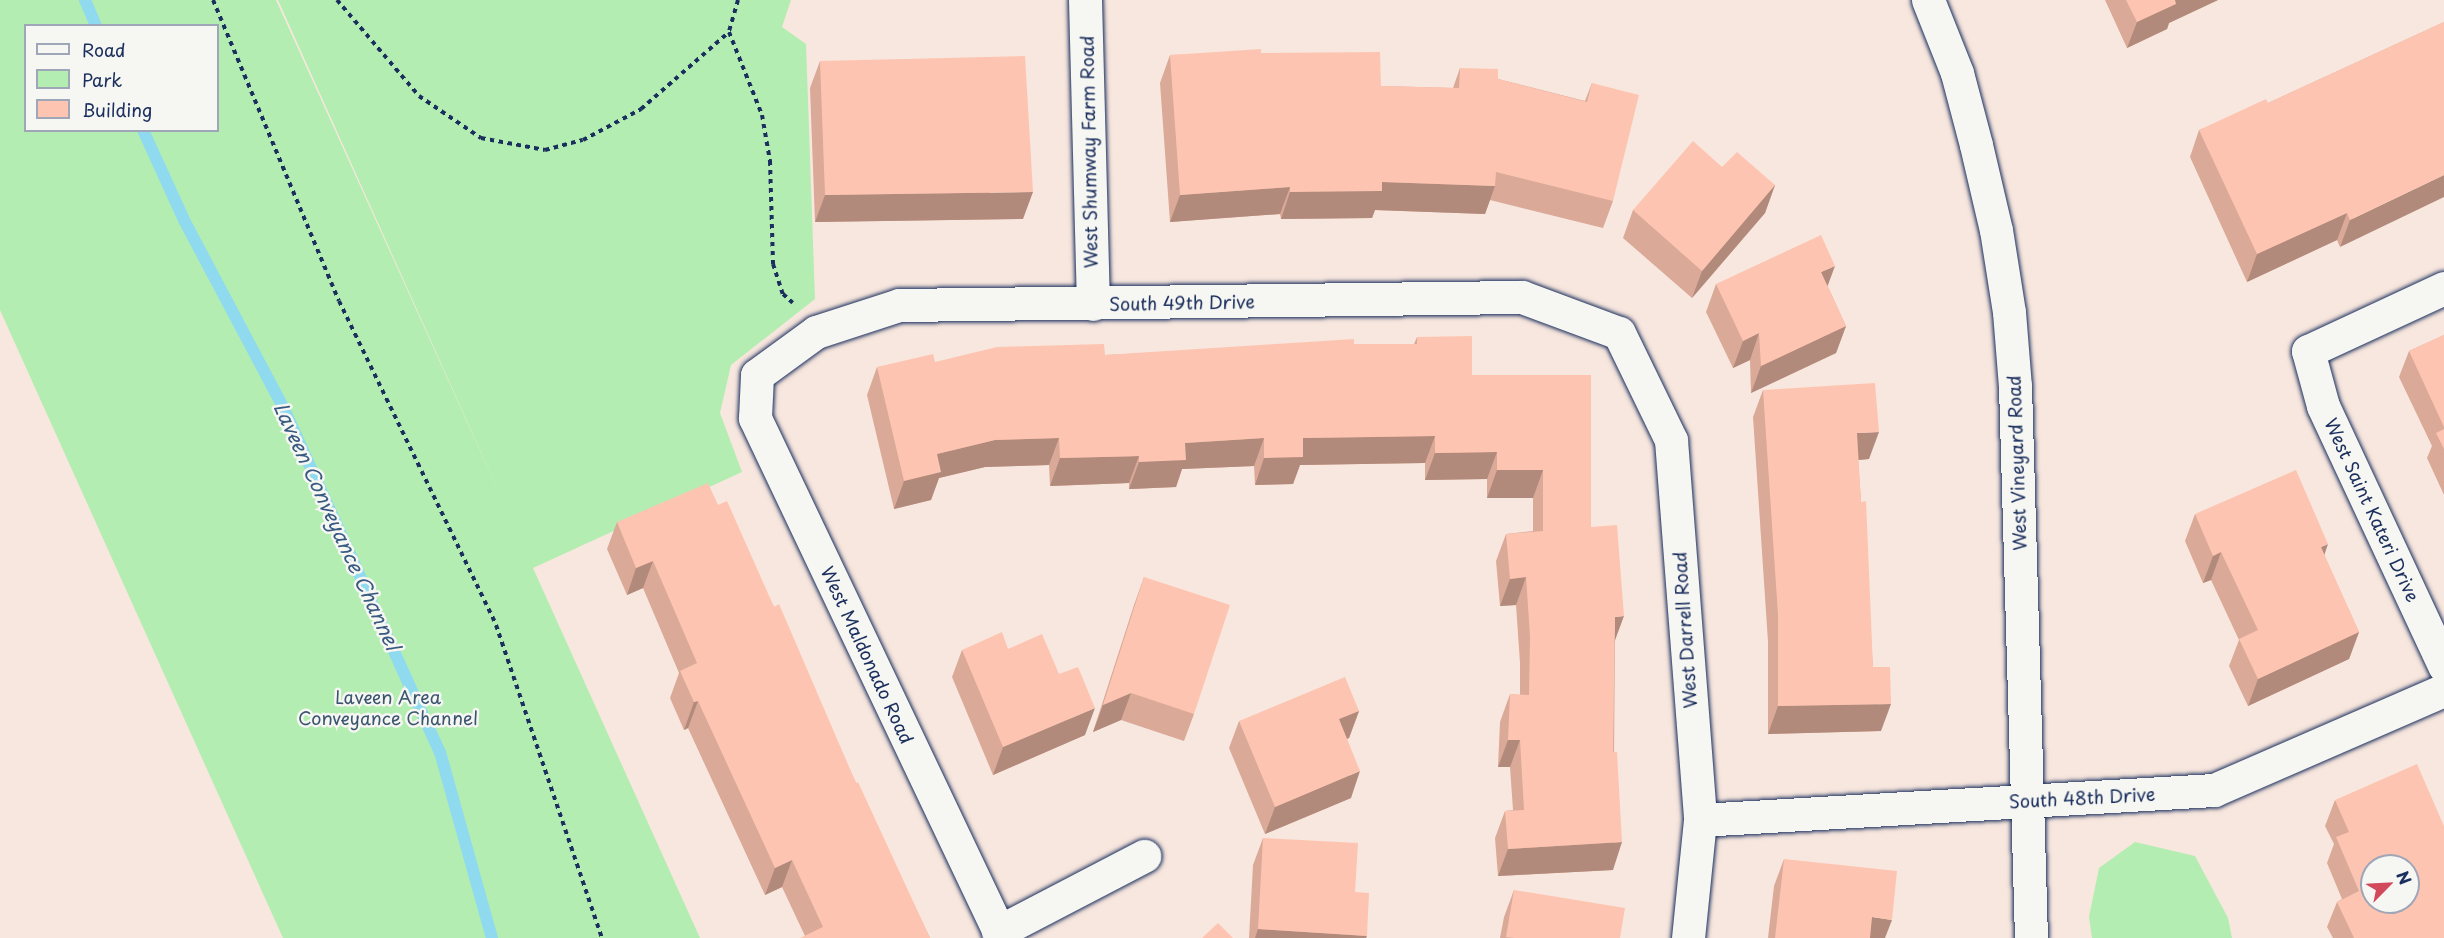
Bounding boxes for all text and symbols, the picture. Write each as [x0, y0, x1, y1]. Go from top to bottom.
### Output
legend [24, 24, 219, 132]
text: Road [82, 36, 126, 63]
street label: West Shumway Farm Road [1076, 36, 1102, 268]
text: Park [82, 66, 122, 93]
text: Building [82, 96, 152, 123]
street label: South 49th Drive [1108, 291, 1256, 315]
street label: West Vineyard Road [2003, 375, 2031, 551]
water label: Laveen Conveyance Channel [269, 397, 405, 655]
street label: West Saint Kateri Drive [2319, 414, 2425, 606]
street label: West Darrell Road [1669, 551, 1701, 709]
street label: West Maldonado Road [816, 563, 918, 747]
park label: Laveen Area Conveyance Channel [298, 687, 478, 730]
street label: South 48th Drive [2007, 783, 2157, 813]
north arrow [2360, 854, 2420, 914]
text: N [2391, 867, 2418, 888]

